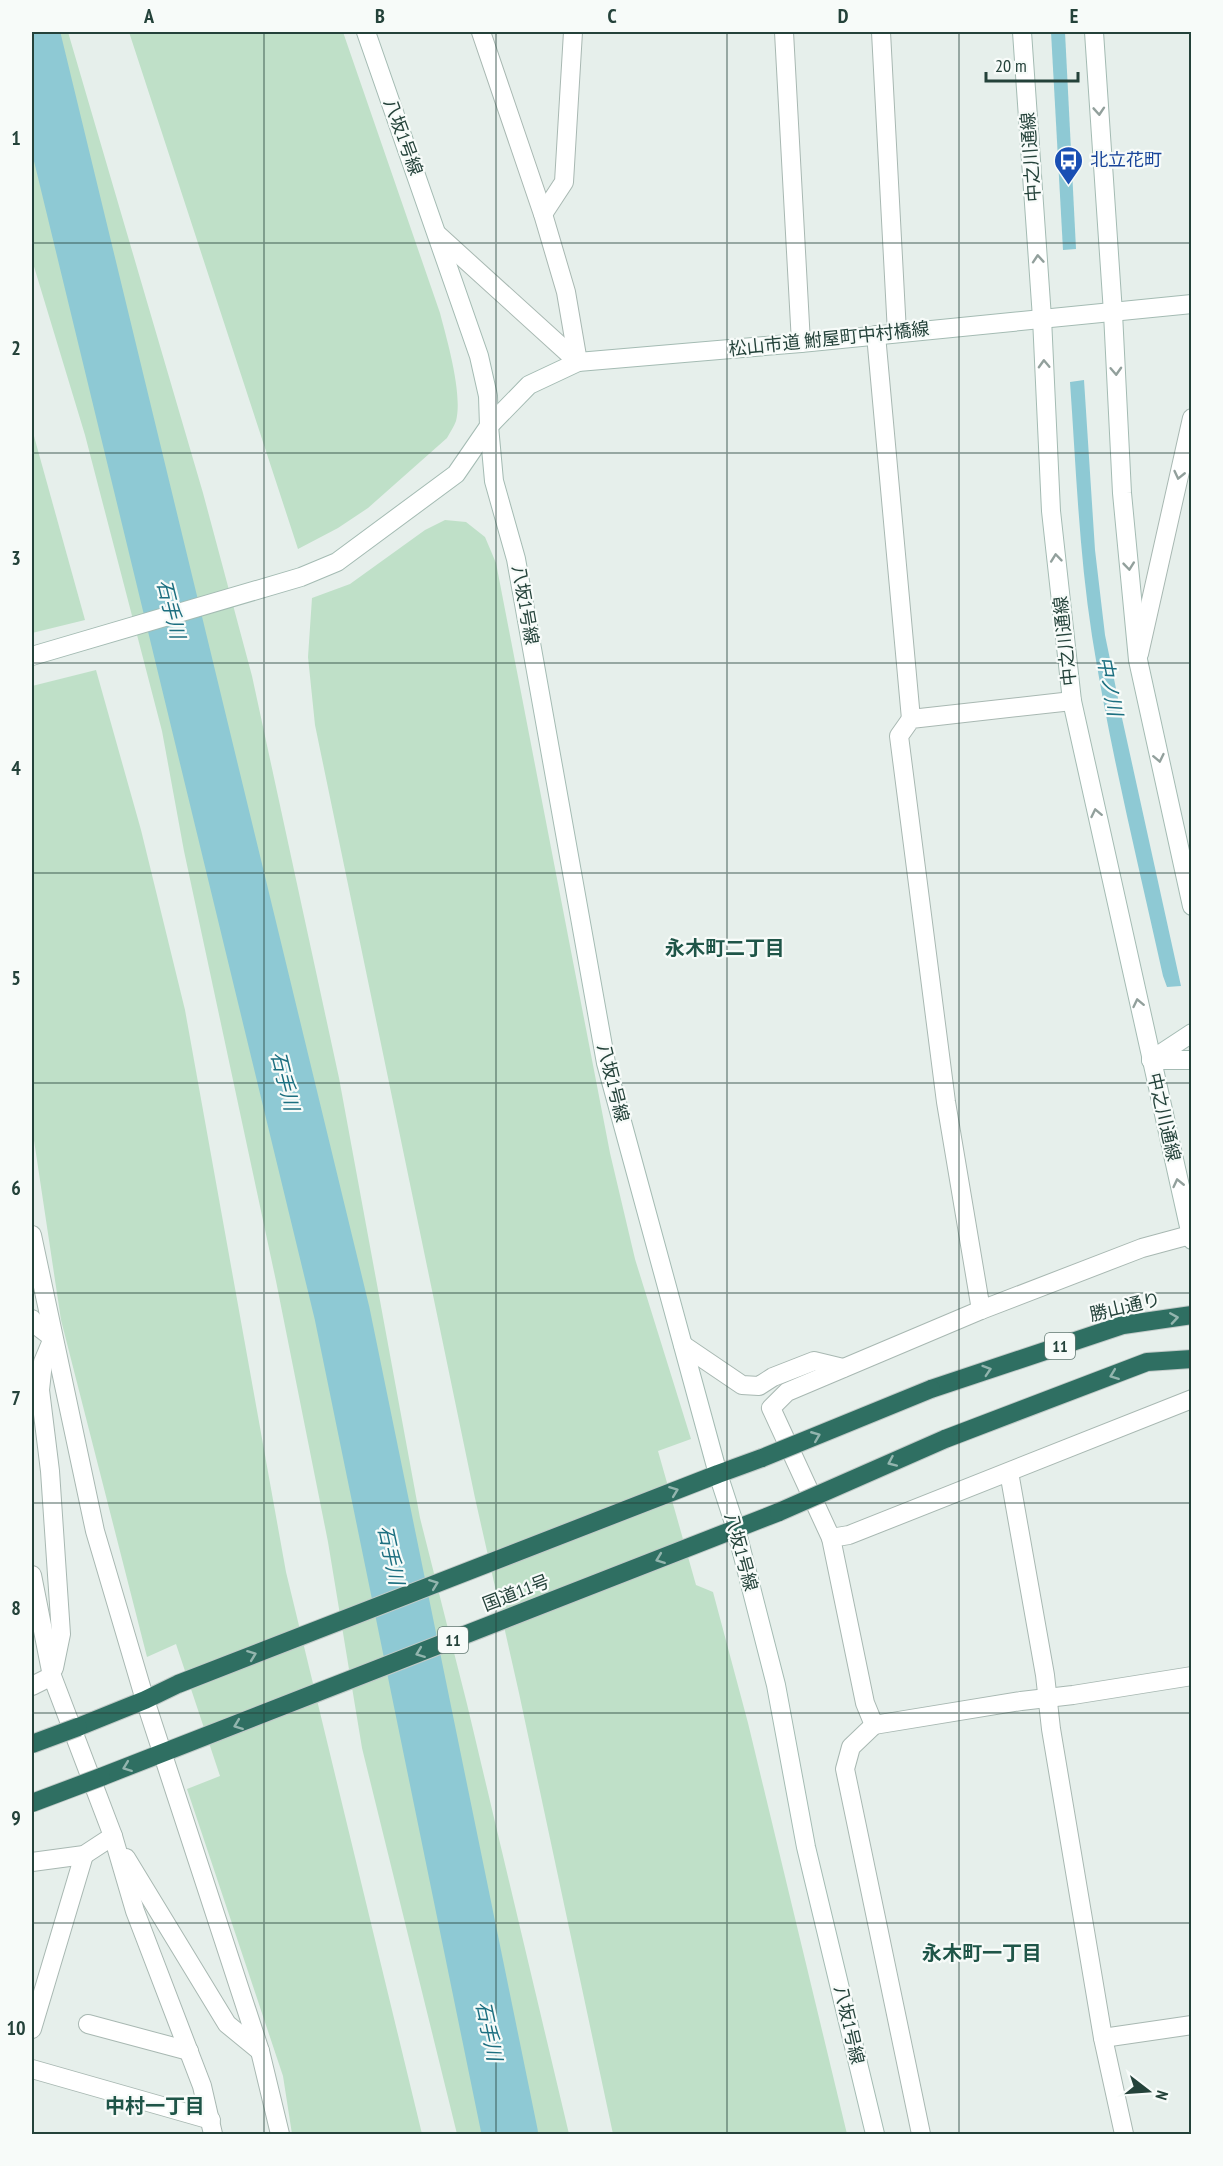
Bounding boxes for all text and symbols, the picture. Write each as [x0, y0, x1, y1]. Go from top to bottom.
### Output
text: A [143, 3, 155, 29]
text: B [375, 3, 385, 29]
text: C [607, 3, 617, 29]
text: D [838, 3, 849, 29]
text: E [1070, 3, 1078, 29]
scale bar [986, 45, 1078, 83]
text: 20 m [995, 54, 1027, 77]
street label: 八坂1号線 [379, 95, 428, 178]
one-way arrow [1093, 106, 1106, 115]
street label: 中之川通線 [1016, 111, 1045, 203]
text: 1 [11, 125, 21, 151]
bus stop icon: 北立花町 [1053, 144, 1085, 186]
place label: 北立花町 [1090, 148, 1162, 171]
one-way arrow [1032, 255, 1045, 264]
street label: 松山市道 鮒屋町中村橋線 [727, 317, 931, 360]
text: 2 [11, 335, 21, 361]
one-way arrow [1038, 359, 1051, 368]
one-way arrow [1109, 367, 1122, 376]
one-way arrow [1173, 470, 1186, 480]
text: 3 [11, 545, 21, 571]
one-way arrow [1050, 554, 1063, 563]
one-way arrow [1122, 561, 1135, 570]
street label: 八坂1号線 [507, 563, 544, 646]
water label: 石手川 [151, 577, 191, 643]
street label: 中之川通線 [1048, 595, 1081, 687]
water label: 中ノ川 [1092, 654, 1129, 720]
one-way arrow [1152, 753, 1165, 763]
text: 4 [11, 755, 21, 781]
one-way arrow [1091, 808, 1104, 818]
district label: 永木町二丁目 [665, 935, 785, 961]
text: 5 [11, 965, 21, 991]
one-way arrow [1132, 998, 1145, 1008]
street label: 八坂1号線 [593, 1041, 634, 1125]
water label: 石手川 [265, 1049, 305, 1115]
street label: 中之川通線 [1143, 1070, 1186, 1163]
text: 6 [11, 1175, 21, 1201]
one-way arrow [1173, 1178, 1186, 1188]
street label: 勝山通り [1087, 1287, 1163, 1326]
one-way arrow [1170, 1312, 1179, 1324]
road number: 11 [1045, 1333, 1075, 1359]
one-way arrow [981, 1365, 992, 1378]
one-way arrow [1110, 1368, 1121, 1380]
text: 7 [11, 1385, 21, 1411]
one-way arrow [810, 1431, 821, 1443]
one-way arrow [887, 1455, 898, 1467]
one-way arrow [668, 1485, 679, 1498]
street label: 八坂1号線 [720, 1510, 763, 1594]
water label: 石手川 [372, 1523, 410, 1589]
one-way arrow [655, 1552, 666, 1564]
street label: 国道11号 [479, 1569, 553, 1616]
one-way arrow [427, 1579, 438, 1591]
text: 8 [11, 1595, 21, 1621]
road number: 11 [438, 1627, 468, 1653]
one-way arrow [415, 1646, 425, 1659]
one-way arrow [246, 1650, 257, 1662]
one-way arrow [233, 1717, 244, 1730]
one-way arrow [122, 1760, 132, 1773]
text: 9 [11, 1805, 21, 1831]
district label: 永木町一丁目 [922, 1940, 1042, 1966]
street label: 八坂1号線 [829, 1983, 870, 2067]
water label: 石手川 [470, 1999, 508, 2065]
text: 10 [6, 2015, 26, 2041]
north arrow [1118, 2061, 1178, 2121]
text: N [1152, 2088, 1173, 2102]
district label: 中村一丁目 [105, 2093, 205, 2119]

